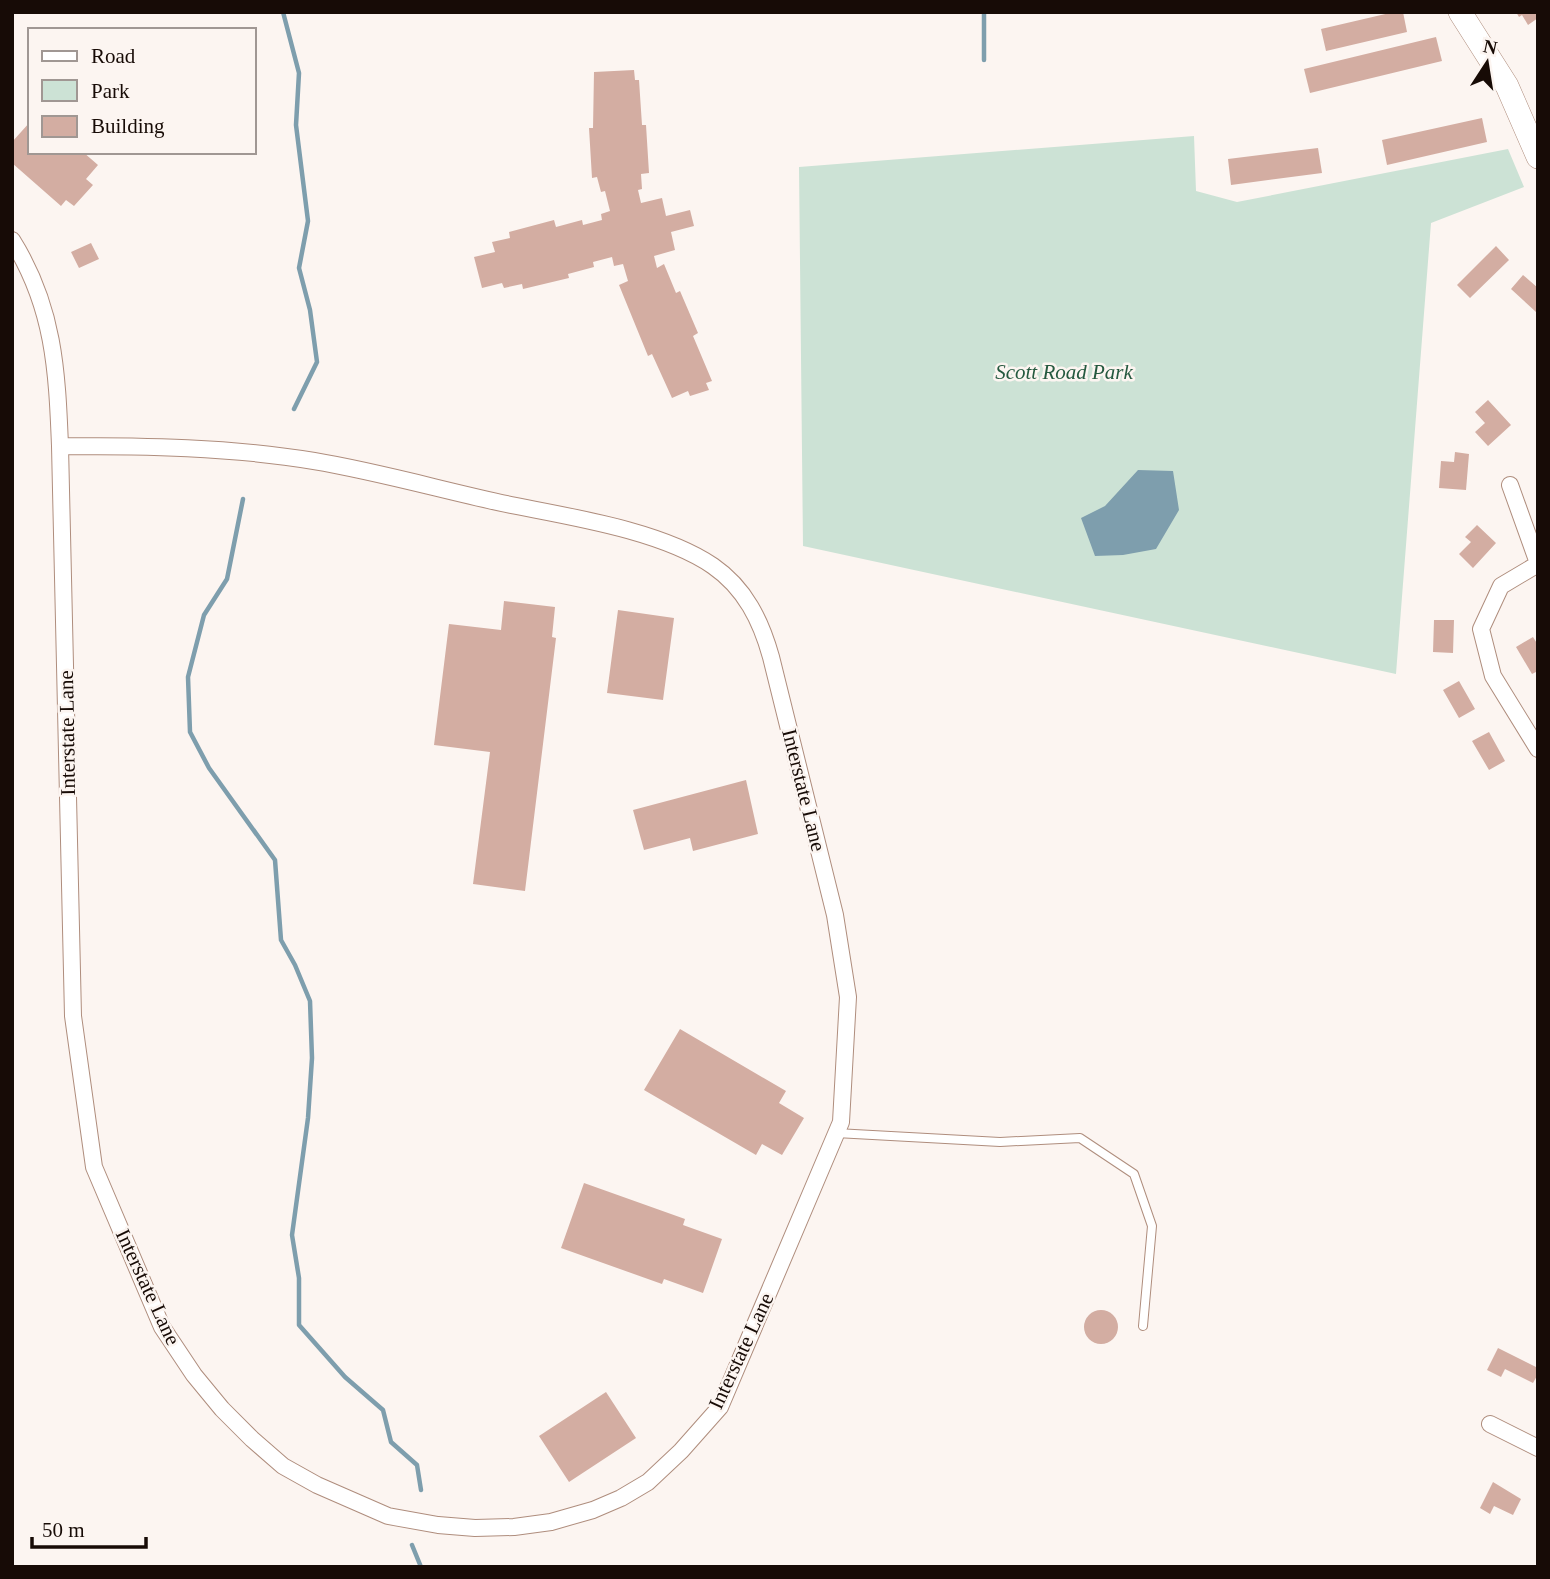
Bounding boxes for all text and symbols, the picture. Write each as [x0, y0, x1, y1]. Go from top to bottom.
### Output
legend [28, 28, 256, 154]
north arrow [1452, 28, 1522, 98]
text: N [1482, 35, 1500, 59]
text: Road [91, 44, 136, 68]
text: Park [91, 79, 130, 103]
text: Building [91, 114, 165, 138]
park label: Scott Road Park [995, 360, 1133, 384]
street label: Interstate Lane [54, 670, 80, 796]
street label: Interstate Lane [777, 726, 831, 854]
street label: Interstate Lane [111, 1225, 185, 1349]
street label: Interstate Lane [704, 1289, 778, 1413]
scale bar [32, 1506, 145, 1550]
text: 50 m [42, 1518, 85, 1542]

